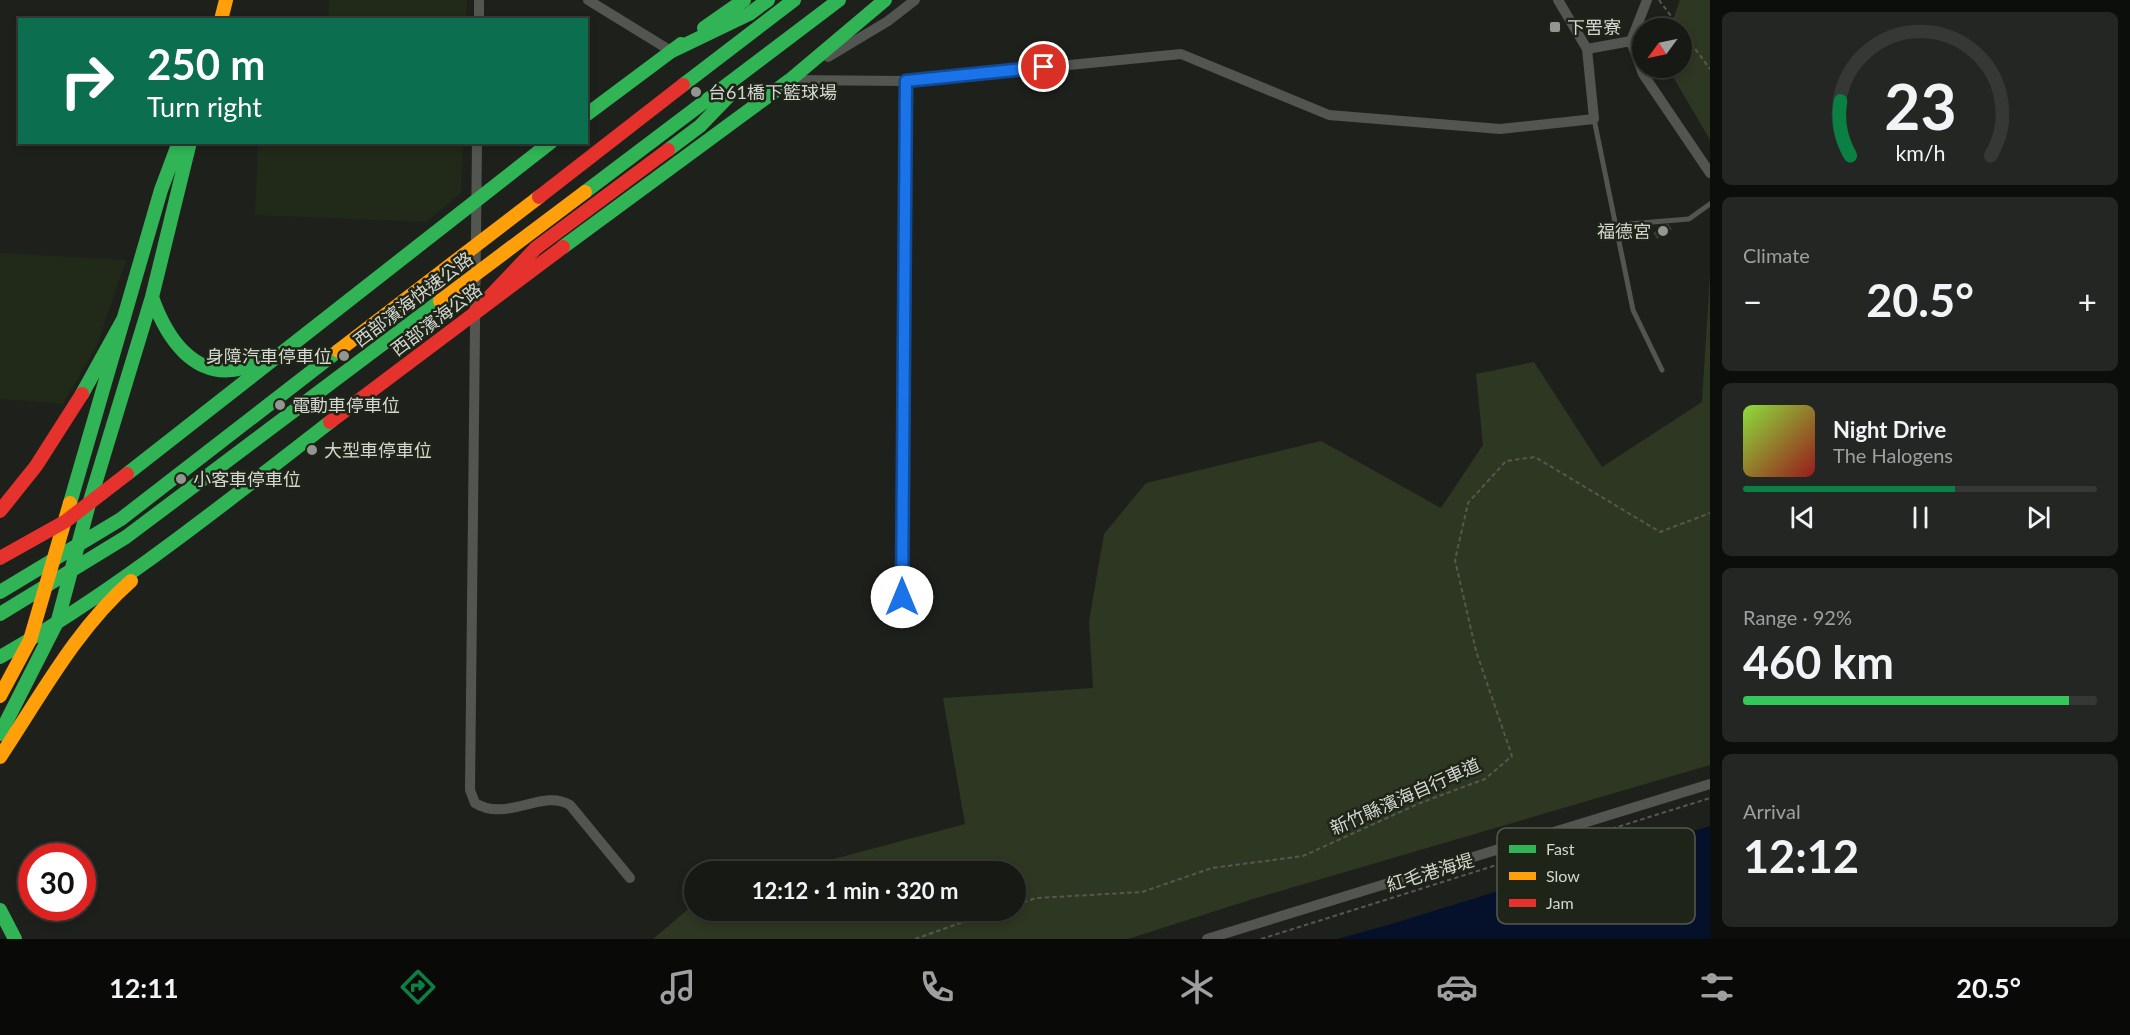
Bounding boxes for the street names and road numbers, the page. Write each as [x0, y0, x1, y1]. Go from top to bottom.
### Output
street label: 西部濱海快速公路 [349, 247, 477, 351]
street label: 西部濱海公路 [386, 278, 486, 360]
street label: 新竹縣濱海自行車道 [1327, 753, 1483, 839]
street label: 紅毛港海堤 [1384, 848, 1476, 896]

